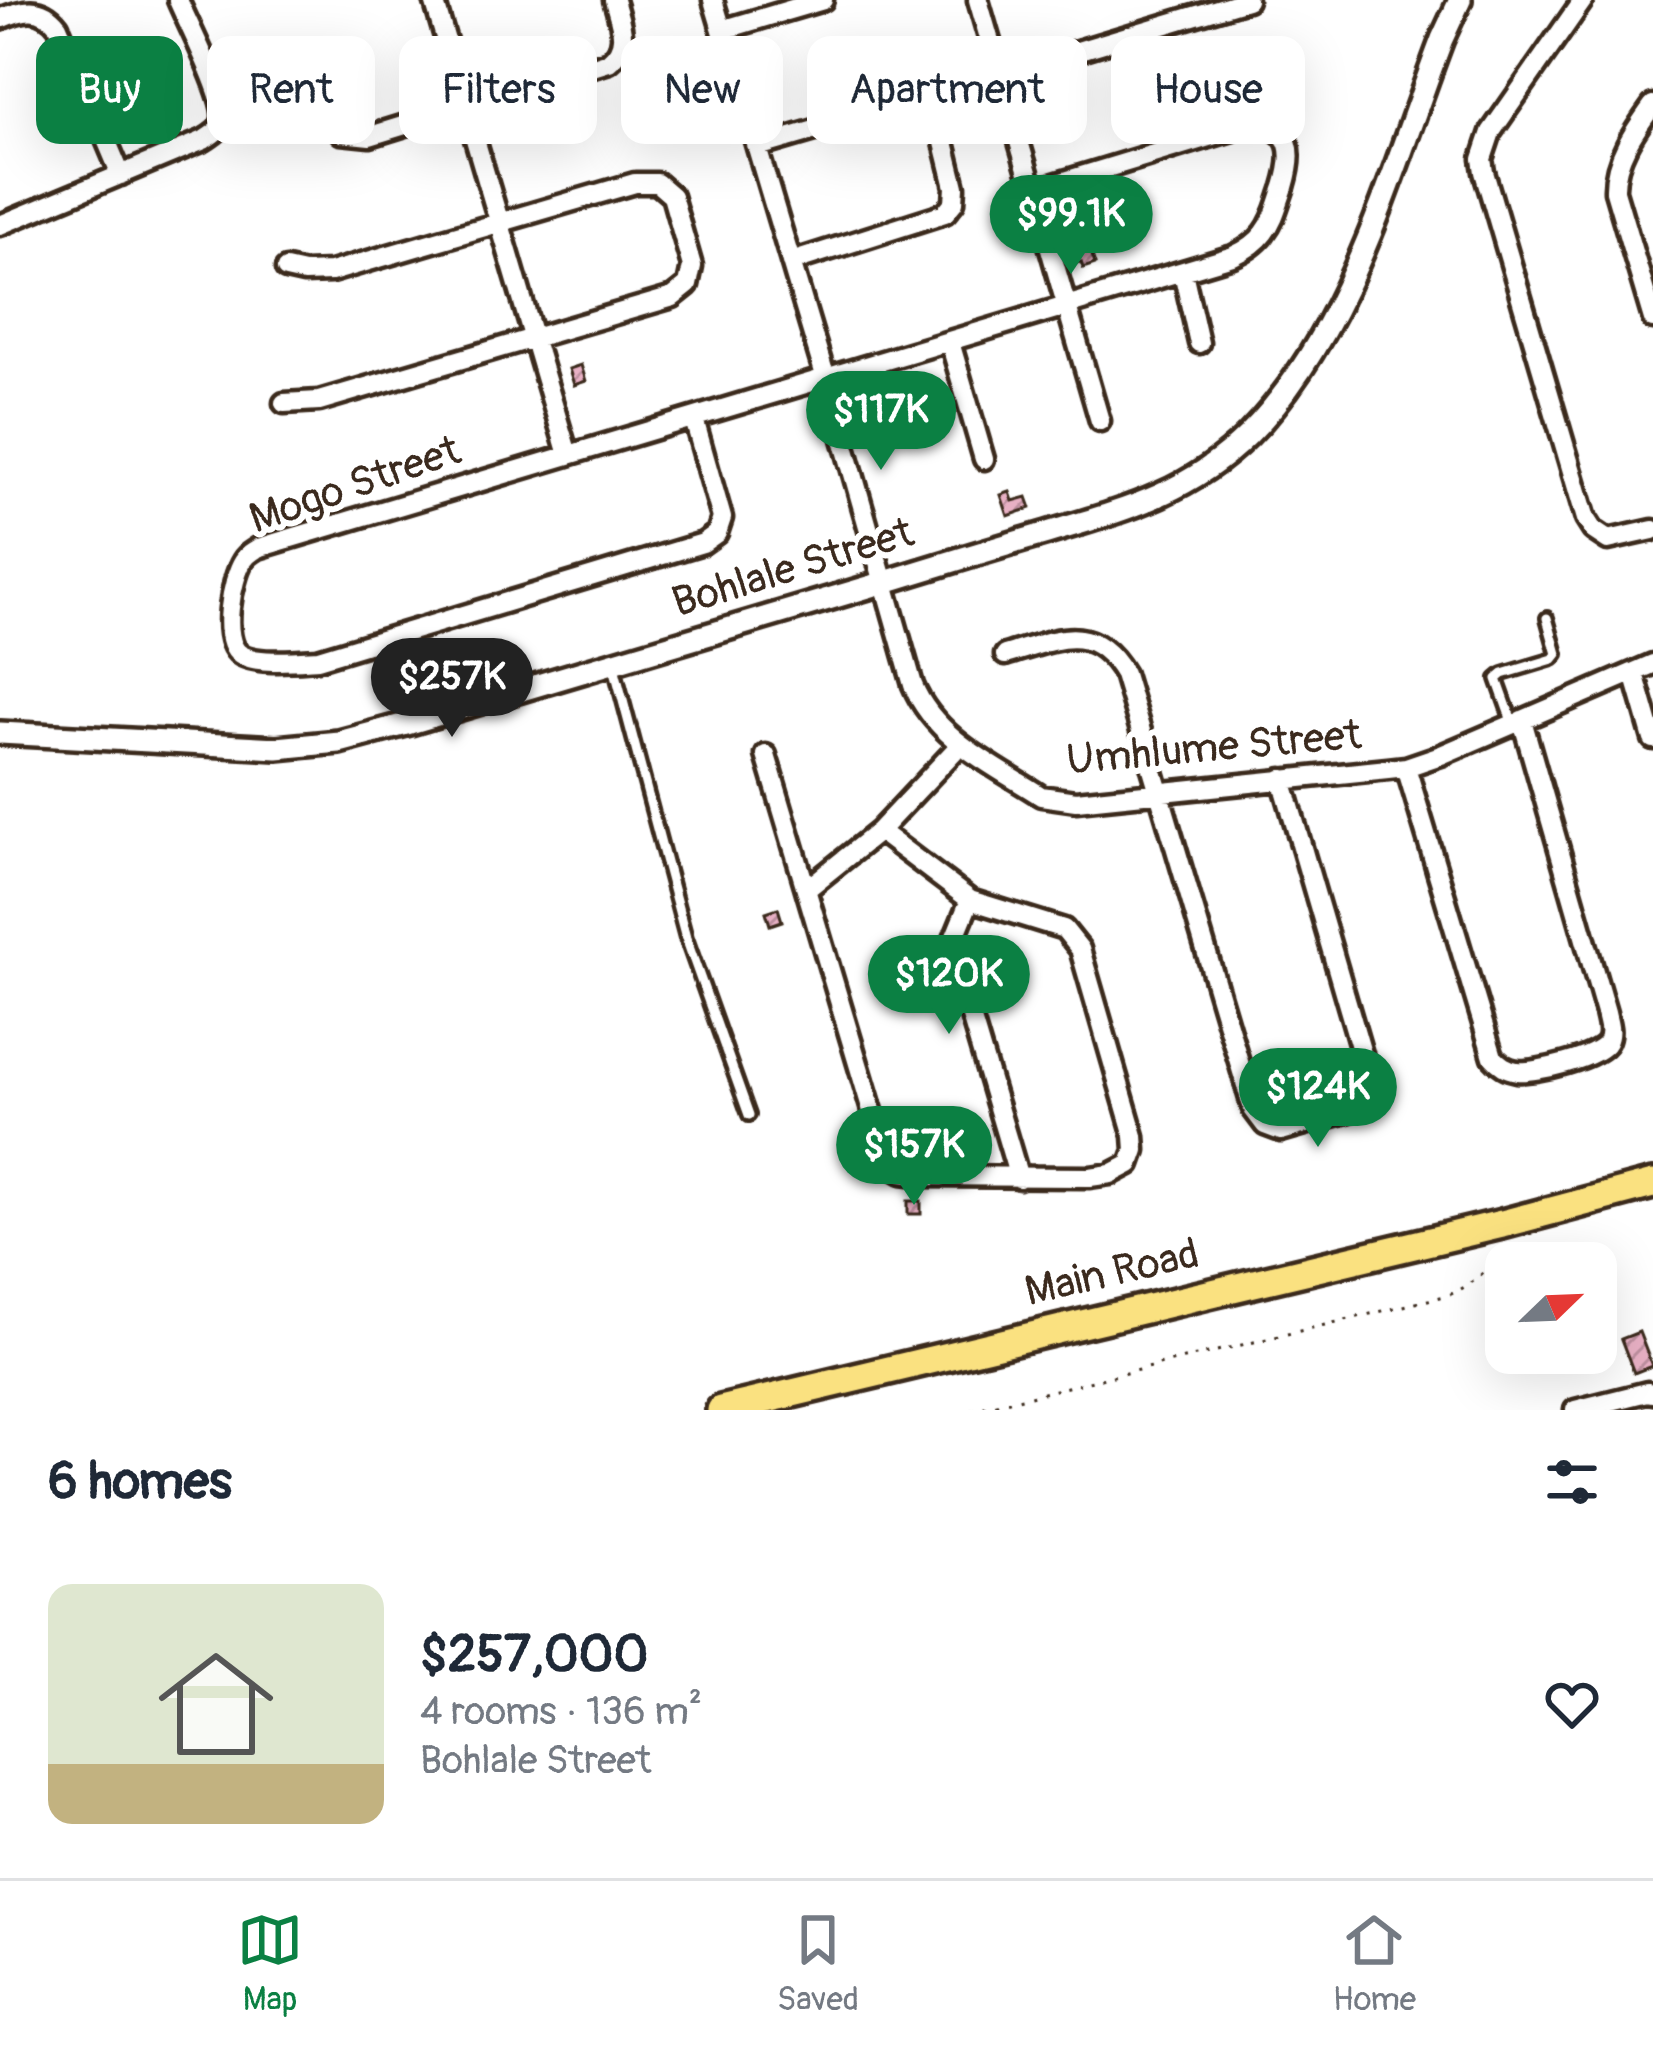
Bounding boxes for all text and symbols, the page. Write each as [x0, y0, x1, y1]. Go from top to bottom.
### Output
chip: Buy [36, 36, 183, 144]
chip: Rent [207, 36, 375, 144]
chip: Filters [399, 36, 597, 144]
chip: New [621, 36, 783, 144]
chip: Apartment [807, 36, 1087, 144]
chip: House [1111, 36, 1305, 144]
pin: $99.1K [973, 175, 1169, 277]
text: $99.1K [1017, 189, 1125, 238]
pin: $117K [797, 371, 965, 473]
text: $117K [833, 385, 929, 434]
street label: Mogo Street [243, 425, 467, 545]
street label: Bohlale Street [666, 507, 920, 629]
pin: $257K [368, 638, 536, 740]
text: $257K [398, 652, 506, 701]
street label: Umhlume Street [1064, 709, 1364, 787]
pin: $120K [865, 935, 1033, 1037]
text: $120K [895, 949, 1003, 998]
pin: $124K [1234, 1048, 1402, 1150]
text: $124K [1266, 1062, 1370, 1111]
pin: $157K [830, 1106, 998, 1208]
text: $157K [863, 1120, 965, 1169]
street label: Main Road [1020, 1228, 1204, 1318]
north arrow [1485, 1242, 1617, 1374]
map controls [1485, 1242, 1617, 1374]
icon: filters [1539, 1449, 1605, 1515]
text: 6 homes [48, 1450, 232, 1514]
text: $257,000 [420, 1623, 648, 1687]
icon: home [144, 1632, 288, 1776]
icon: heart [1539, 1671, 1605, 1737]
text: 4 rooms · 136 m² [420, 1687, 702, 1736]
text: Bohlale Street [420, 1736, 651, 1785]
tab: Map [237, 1907, 303, 2020]
tab: Saved [777, 1907, 859, 2020]
tab: Home [1333, 1907, 1416, 2020]

